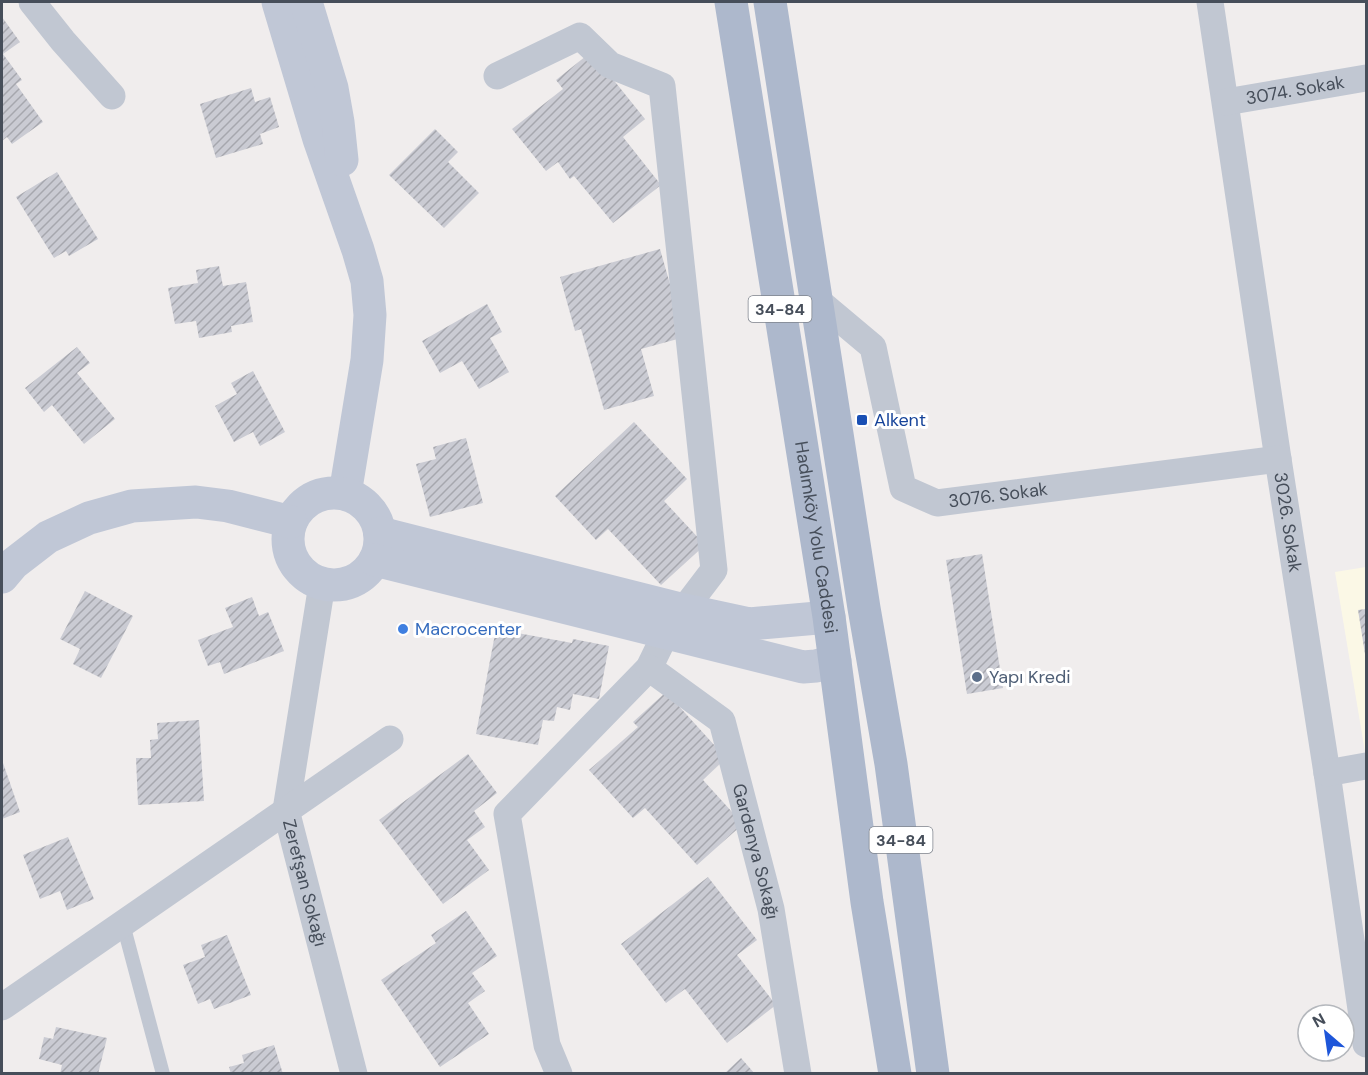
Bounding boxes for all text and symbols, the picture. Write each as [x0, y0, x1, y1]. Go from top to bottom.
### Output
street label: 3074. Sokak [1244, 70, 1346, 110]
road number: 34-84 [748, 296, 812, 322]
place label: Alkent [874, 408, 926, 432]
marker: Alkent [855, 413, 869, 427]
street label: Hadımköy Yolu Caddesi [789, 439, 843, 635]
street label: 3026. Sokak [1268, 470, 1308, 574]
street label: 3076. Sokak [947, 477, 1049, 513]
place label: Macrocenter [415, 617, 522, 641]
marker: Macrocenter [396, 622, 410, 636]
place label: Yapı Kredi [989, 665, 1071, 689]
marker: Yapı Kredi [970, 670, 984, 684]
street label: Gardenya Sokağı [727, 781, 784, 921]
street label: Zerefşan Sokağı [277, 817, 333, 949]
road number: 34-84 [870, 827, 932, 853]
north arrow [1296, 1003, 1356, 1063]
text: N [1309, 1008, 1329, 1032]

